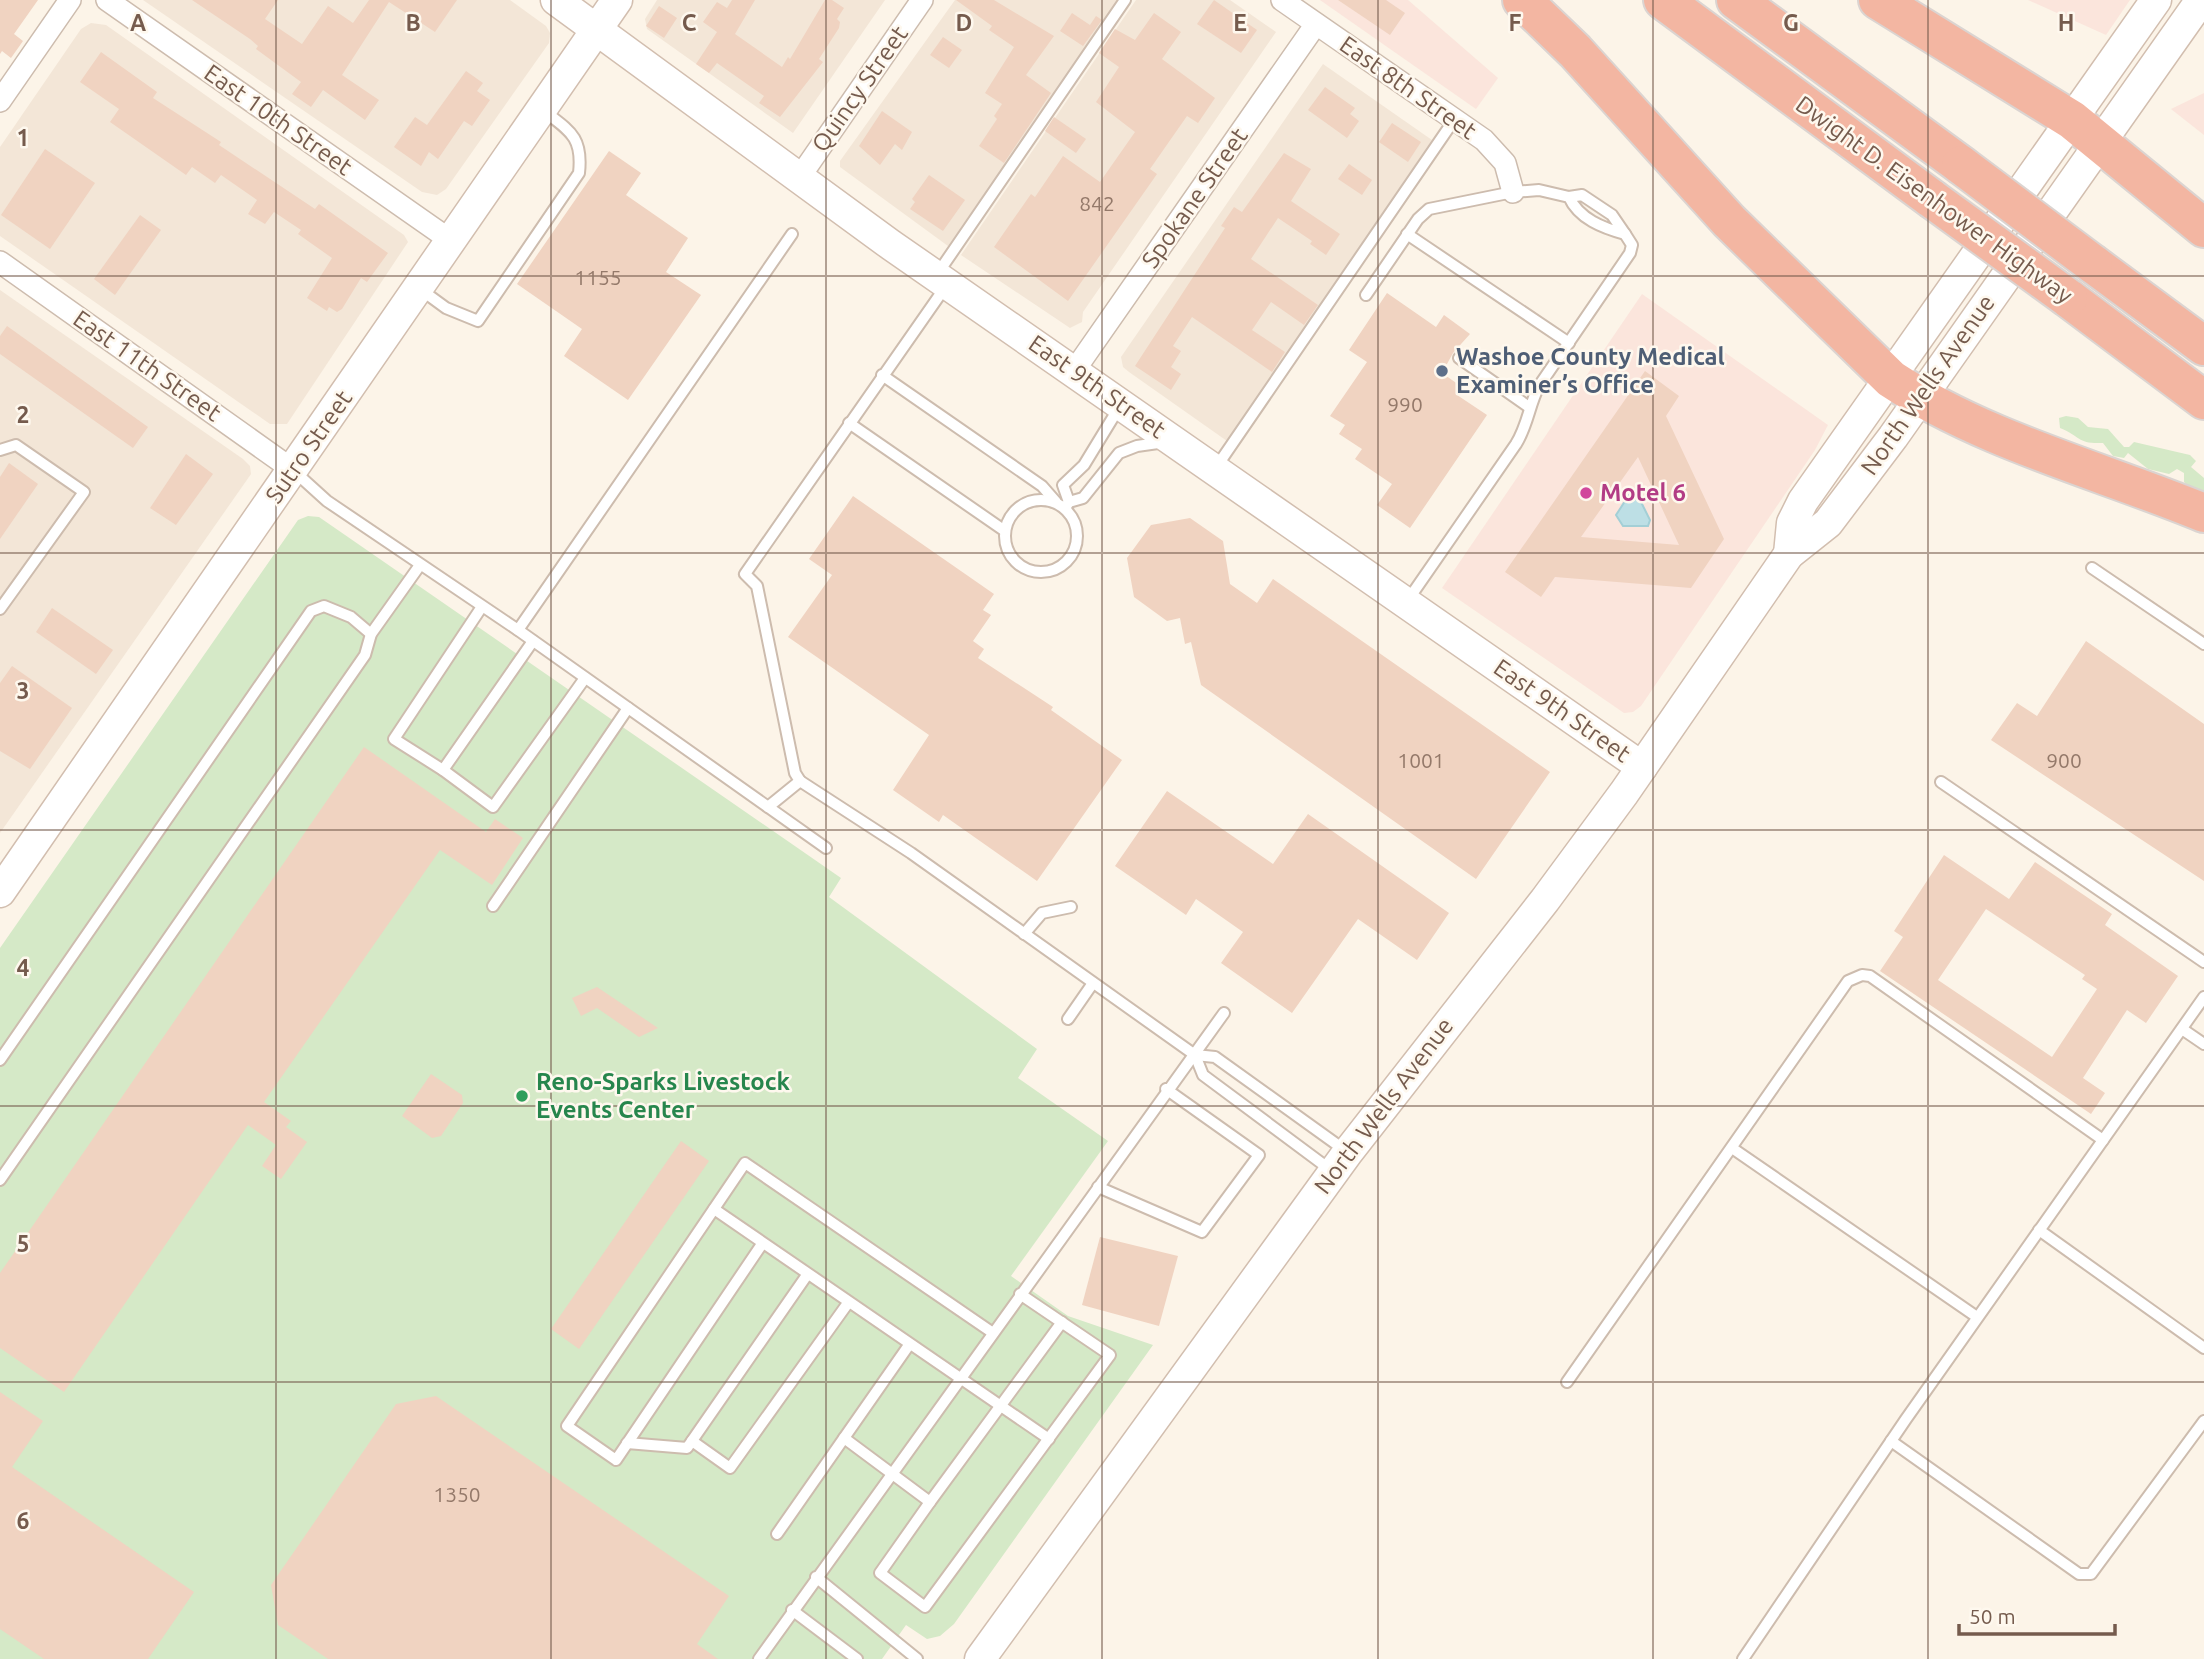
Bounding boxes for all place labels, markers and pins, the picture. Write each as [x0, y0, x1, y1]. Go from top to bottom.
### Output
place label: Washoe County Medical Examiner’s Office [1456, 343, 1725, 398]
marker: Washoe County Medical Examiner’s Office [1434, 363, 1450, 379]
place label: Motel 6 [1600, 479, 1686, 506]
marker: Motel 6 [1578, 485, 1594, 501]
place label: Reno-Sparks Livestock Events Center [536, 1068, 791, 1123]
marker: Reno-Sparks Livestock Events Center [514, 1088, 530, 1104]

